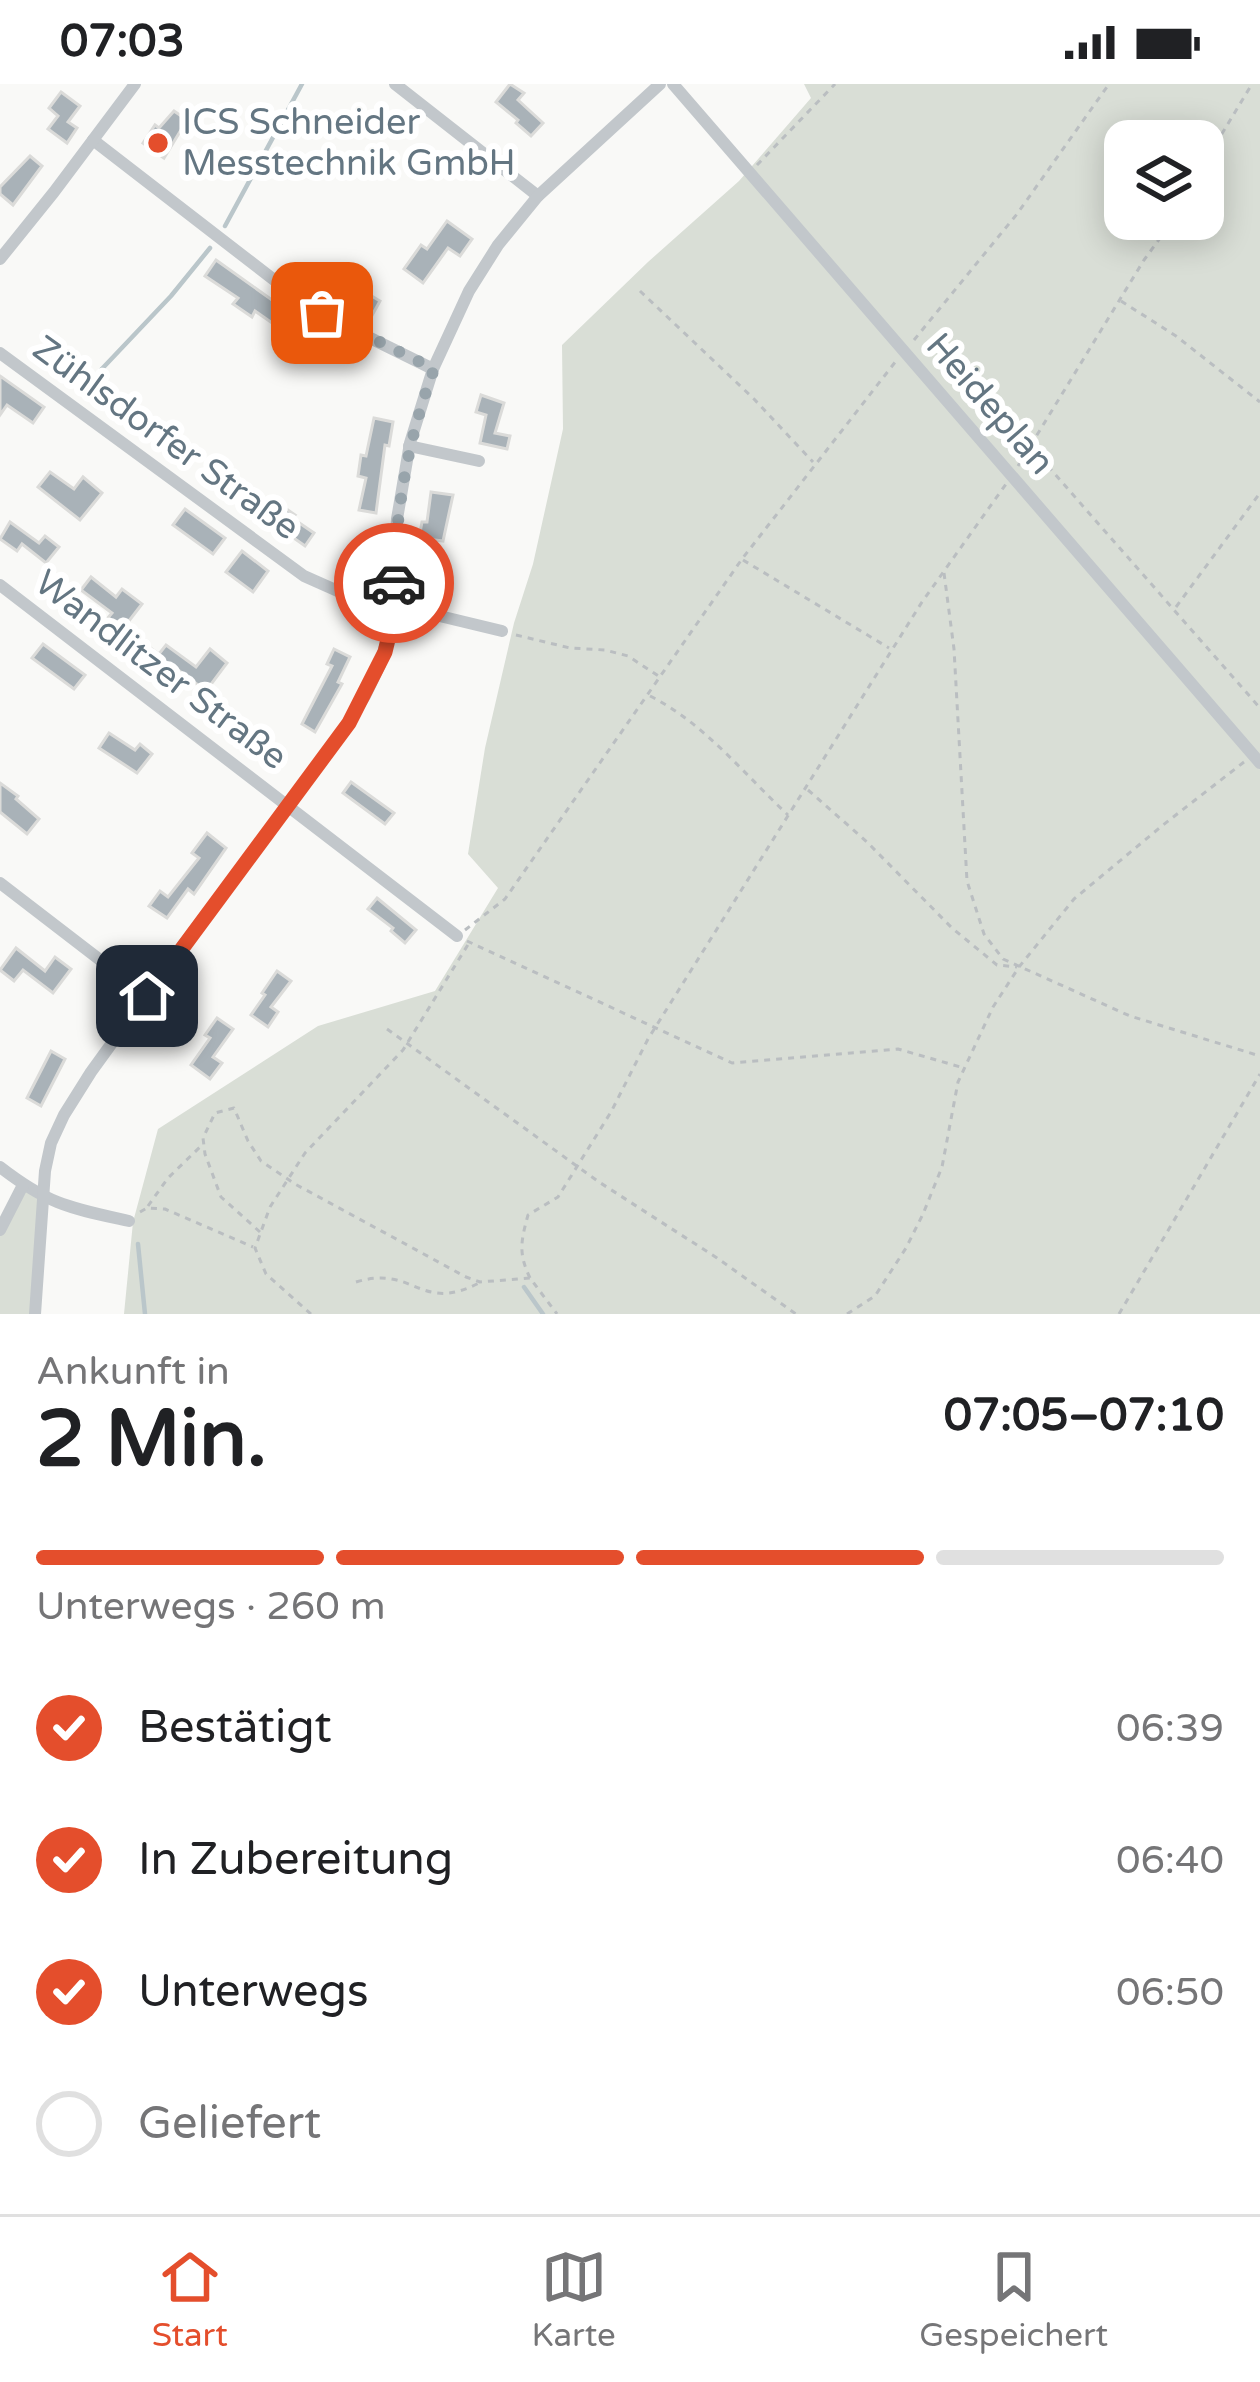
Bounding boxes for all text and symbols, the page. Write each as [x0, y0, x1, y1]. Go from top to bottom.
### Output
text: 07:03 [60, 15, 185, 69]
place label: ICS Schneider Messtechnik GmbH [182, 101, 516, 185]
map controls [1104, 120, 1224, 240]
button: layers [1104, 120, 1224, 240]
marker: ICS Schneider Messtechnik GmbH [145, 130, 171, 156]
pin [271, 262, 373, 364]
icon: bag [289, 280, 355, 346]
street label: Heideplan [917, 325, 1063, 483]
street label: Zühlsdorfer Straße [24, 327, 308, 549]
courier [334, 523, 454, 643]
icon: car [361, 550, 427, 616]
street label: Wandlitzer Straße [27, 561, 295, 779]
pin [96, 945, 198, 1047]
icon: home [114, 963, 180, 1029]
text: Ankunft in [36, 1348, 230, 1395]
text: 07:05–07:10 [944, 1389, 1224, 1443]
text: 2 Min. [36, 1393, 267, 1487]
text: Unterwegs · 260 m [36, 1583, 386, 1630]
icon: check [36, 1695, 102, 1761]
text: Bestätigt [138, 1701, 332, 1755]
text: 06:39 [1116, 1705, 1224, 1752]
icon: check [36, 1827, 102, 1893]
text: In Zubereitung [138, 1833, 453, 1887]
text: 06:40 [1116, 1837, 1224, 1884]
icon: check [36, 1959, 102, 2025]
text: Unterwegs [138, 1965, 369, 2019]
text: 06:50 [1116, 1969, 1224, 2016]
text: Geliefert [138, 2097, 321, 2151]
tab: Start [152, 2244, 228, 2355]
tab: Karte [531, 2244, 616, 2355]
tab: Gespeichert [919, 2244, 1108, 2355]

